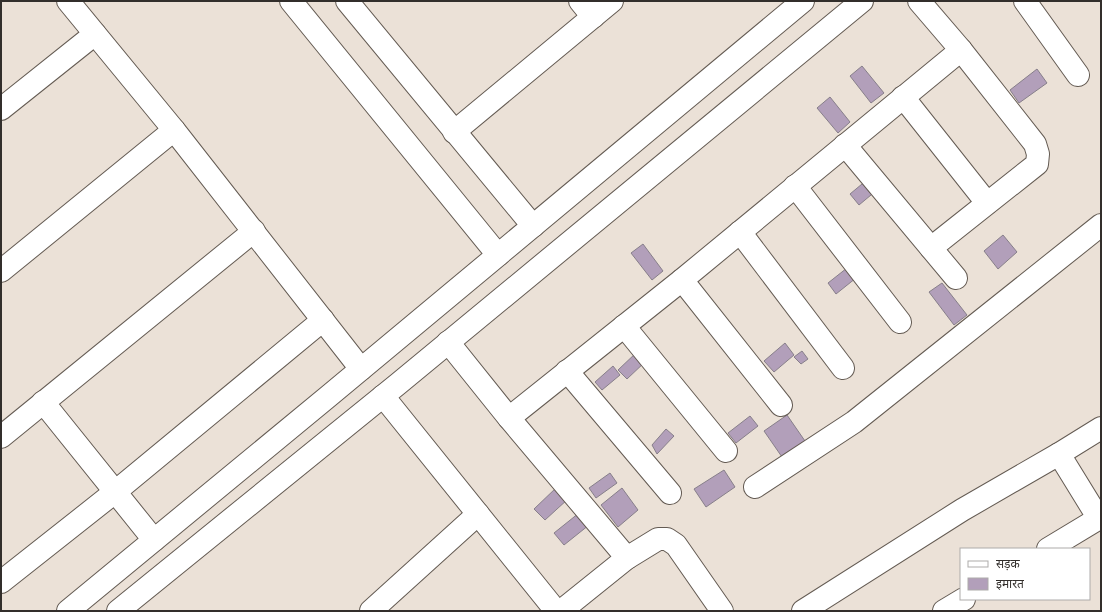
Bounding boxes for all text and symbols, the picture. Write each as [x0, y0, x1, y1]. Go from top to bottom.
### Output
legend [960, 548, 1090, 600]
text: सड़क [996, 557, 1021, 571]
text: इमारत [996, 577, 1025, 591]

